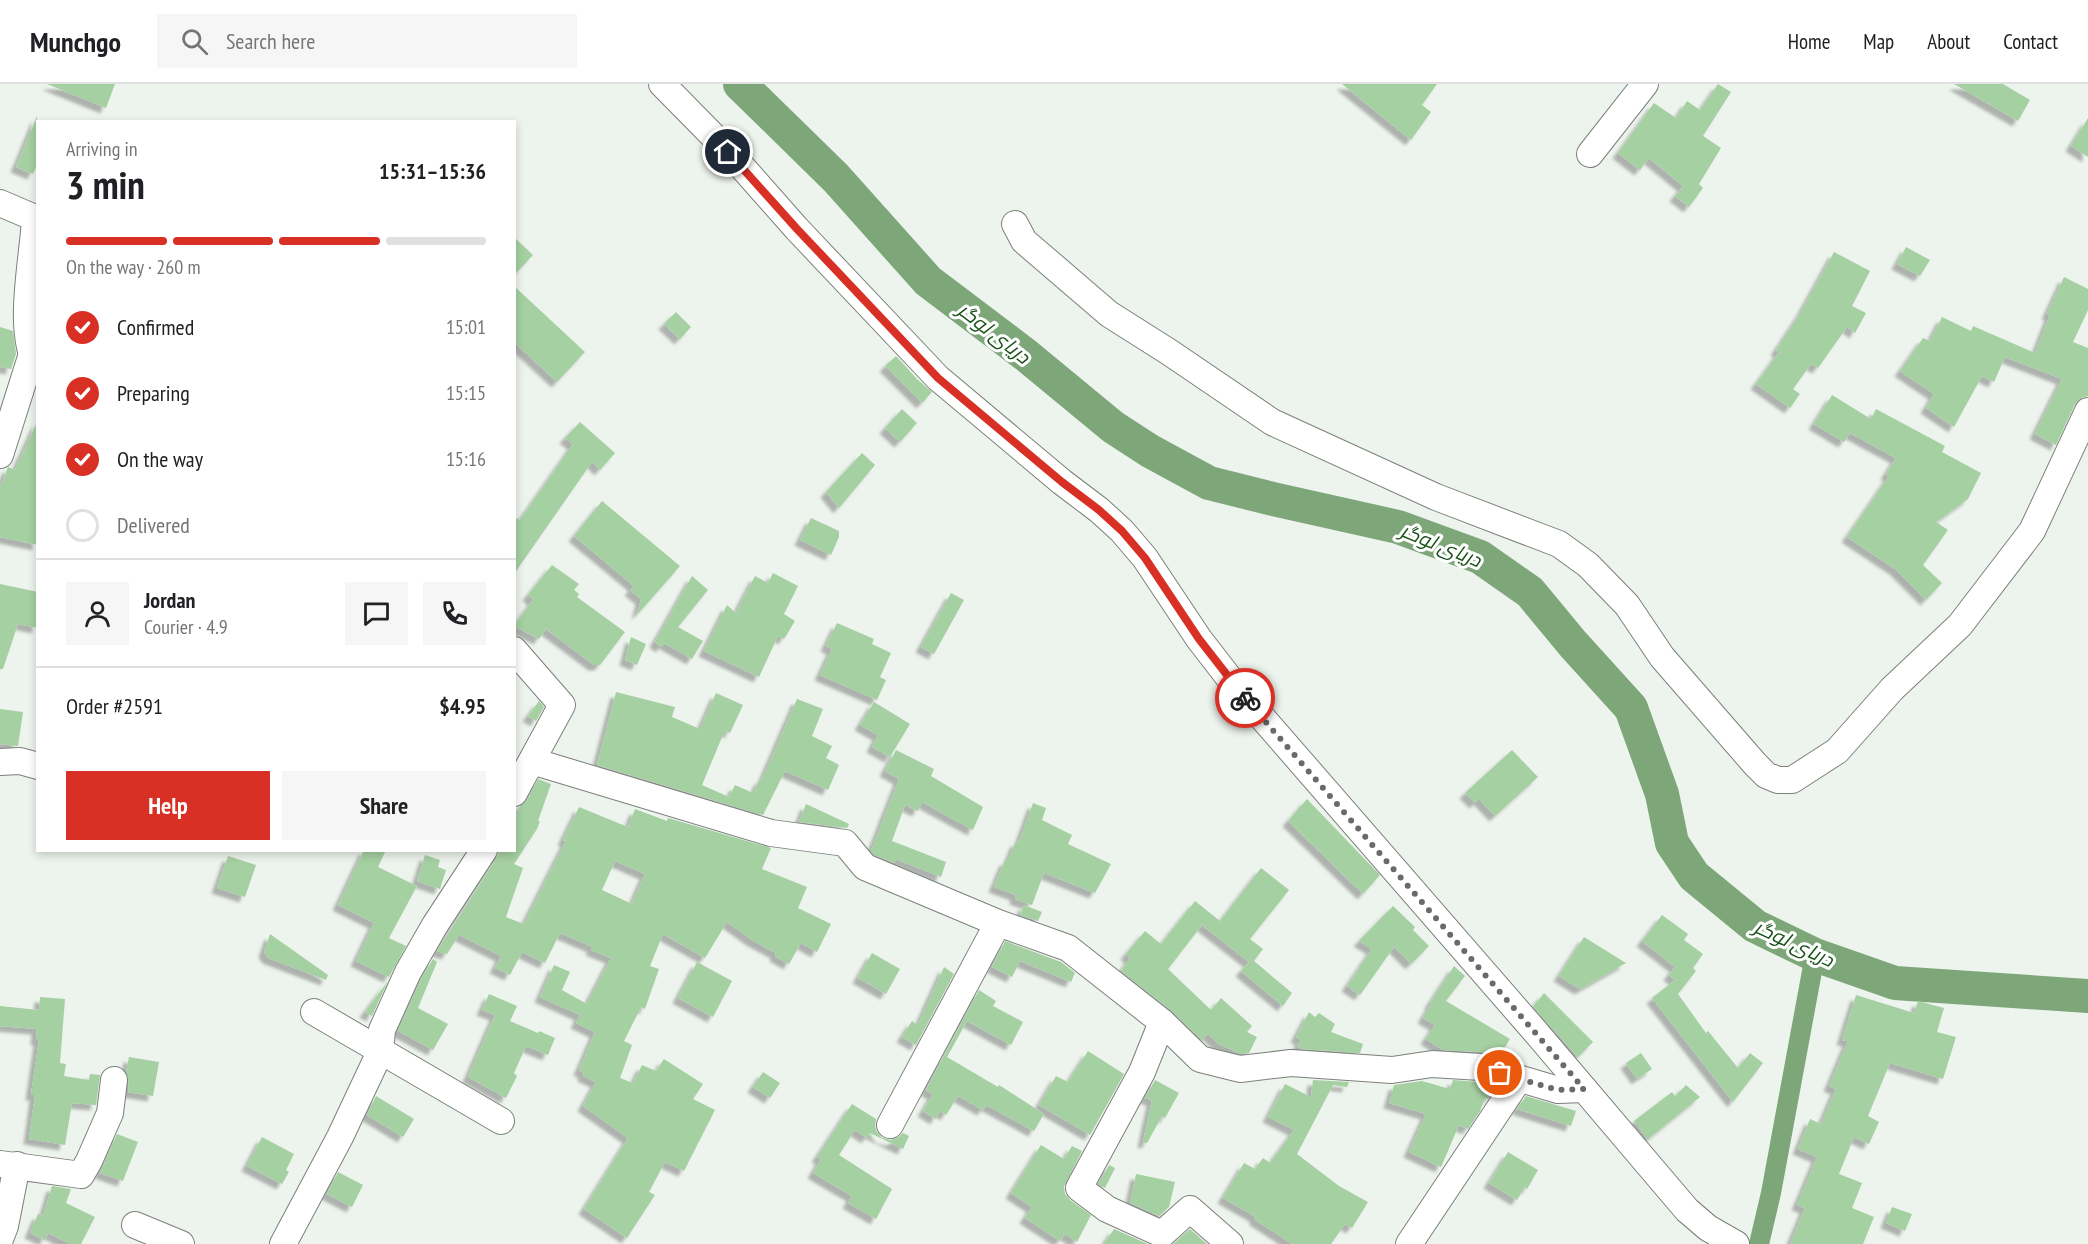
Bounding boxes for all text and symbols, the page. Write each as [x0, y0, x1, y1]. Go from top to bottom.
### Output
search box [157, 14, 577, 68]
text: Munchgo [30, 23, 121, 60]
icon: search [178, 25, 211, 58]
text: Search here [226, 27, 315, 55]
text: Home [1788, 28, 1830, 55]
text: Map [1863, 28, 1894, 55]
text: About [1927, 28, 1970, 55]
text: Contact [2003, 28, 2058, 55]
pin [702, 126, 753, 177]
icon: home [711, 135, 744, 168]
text: Arriving in [66, 136, 138, 162]
text: 15:31–15:36 [379, 157, 486, 185]
text: 3 min [66, 159, 145, 210]
text: On the way · 260 m [66, 254, 201, 280]
water label: دریای لوگر [950, 295, 1036, 370]
icon: check [66, 311, 99, 344]
text: Confirmed [117, 313, 194, 341]
text: 15:01 [446, 314, 486, 340]
icon: check [66, 377, 99, 410]
text: Preparing [117, 379, 190, 407]
text: 15:15 [446, 380, 486, 406]
icon: check [66, 443, 99, 476]
text: On the way [117, 445, 203, 473]
text: 15:16 [446, 446, 486, 472]
text: Delivered [117, 511, 190, 539]
water label: دریای لوگر [1394, 516, 1486, 573]
button: person [66, 582, 129, 645]
button: chat [345, 582, 408, 645]
button: phone [423, 582, 486, 645]
text: Jordan [144, 586, 195, 614]
text: Courier · 4.9 [144, 614, 228, 640]
courier [1215, 668, 1275, 728]
icon: bike [1229, 682, 1262, 715]
text: Order #2591 [66, 692, 163, 720]
text: $4.95 [439, 692, 486, 720]
button: Help [66, 771, 270, 840]
button: Share [282, 771, 486, 840]
water label: دریای لوگر [1747, 912, 1839, 973]
pin [1474, 1047, 1525, 1098]
icon: bag [1483, 1056, 1516, 1089]

